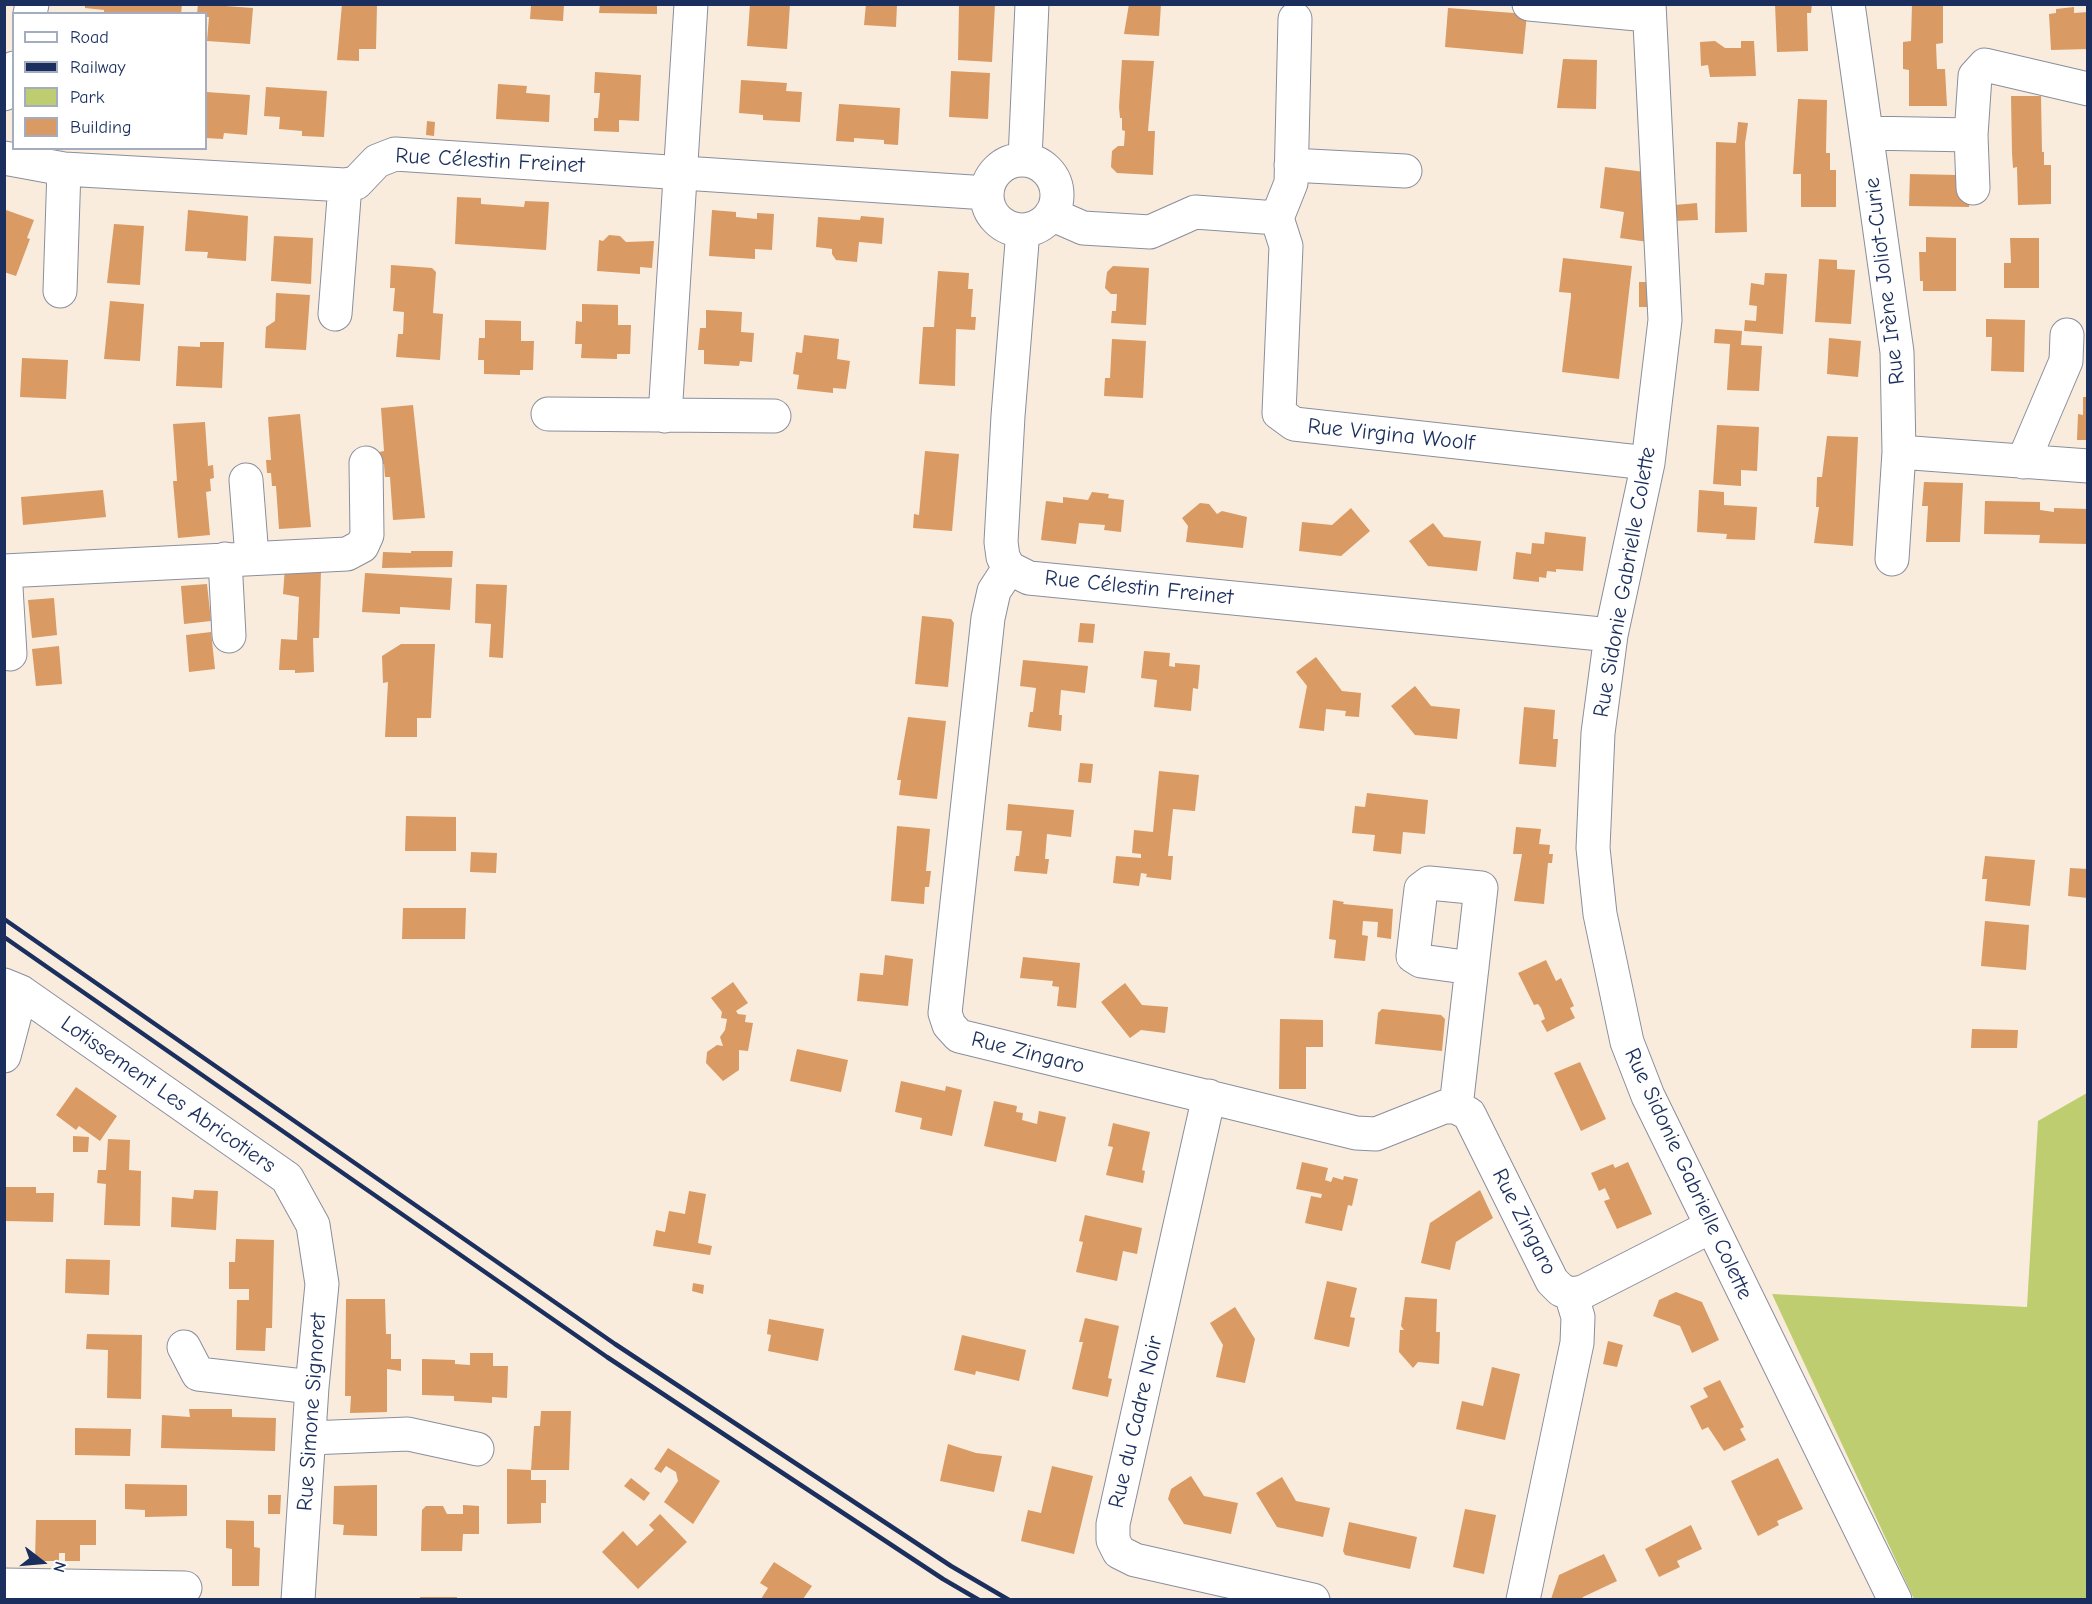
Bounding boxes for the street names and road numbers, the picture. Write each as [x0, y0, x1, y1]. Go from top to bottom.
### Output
street label: Rue Célestin Freinet [395, 143, 585, 179]
street label: Rue Irène Joliot-Curie [1859, 176, 1911, 386]
street label: Rue Virgina Woolf [1306, 413, 1476, 457]
street label: Rue Sidonie Gabrielle Colette [1588, 445, 1662, 719]
street label: Rue Célestin Freinet [1043, 565, 1235, 611]
street label: Lotissement Les Abricotiers [55, 1011, 281, 1179]
street label: Rue Zingaro [969, 1026, 1087, 1080]
street label: Rue Sidonie Gabrielle Colette [1618, 1044, 1758, 1304]
street label: Rue Zingaro [1486, 1164, 1562, 1280]
street label: Rue Simone Signoret [292, 1312, 332, 1512]
street label: Rue du Cadre Noir [1103, 1333, 1169, 1511]

